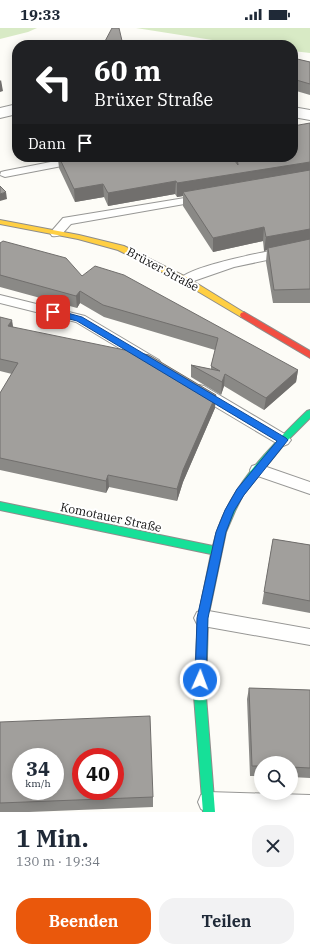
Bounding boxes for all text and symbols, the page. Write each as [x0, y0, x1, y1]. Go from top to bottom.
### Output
text: 19:33 [20, 5, 61, 24]
text: 60 m [94, 52, 161, 89]
icon: left [28, 56, 80, 108]
text: Brüxer Straße [94, 88, 213, 111]
icon: arrive [74, 132, 96, 154]
text: Dann [28, 134, 66, 153]
street label: Brüxer Straße [124, 244, 202, 294]
pin [36, 295, 70, 329]
icon: arrive [42, 301, 64, 323]
street label: Komotauer Straße [59, 499, 163, 535]
position arrow [179, 659, 221, 701]
speed limit sign: 40 [72, 748, 124, 800]
text: 34 [26, 755, 50, 782]
map controls [254, 756, 298, 800]
button: search [254, 756, 298, 800]
text: km/h [25, 777, 51, 790]
text: 1 Min. [16, 822, 88, 854]
button: close [252, 825, 294, 867]
text: 130 m · 19:34 [16, 853, 100, 870]
button: Beenden [16, 898, 151, 944]
button: Teilen [159, 898, 294, 944]

